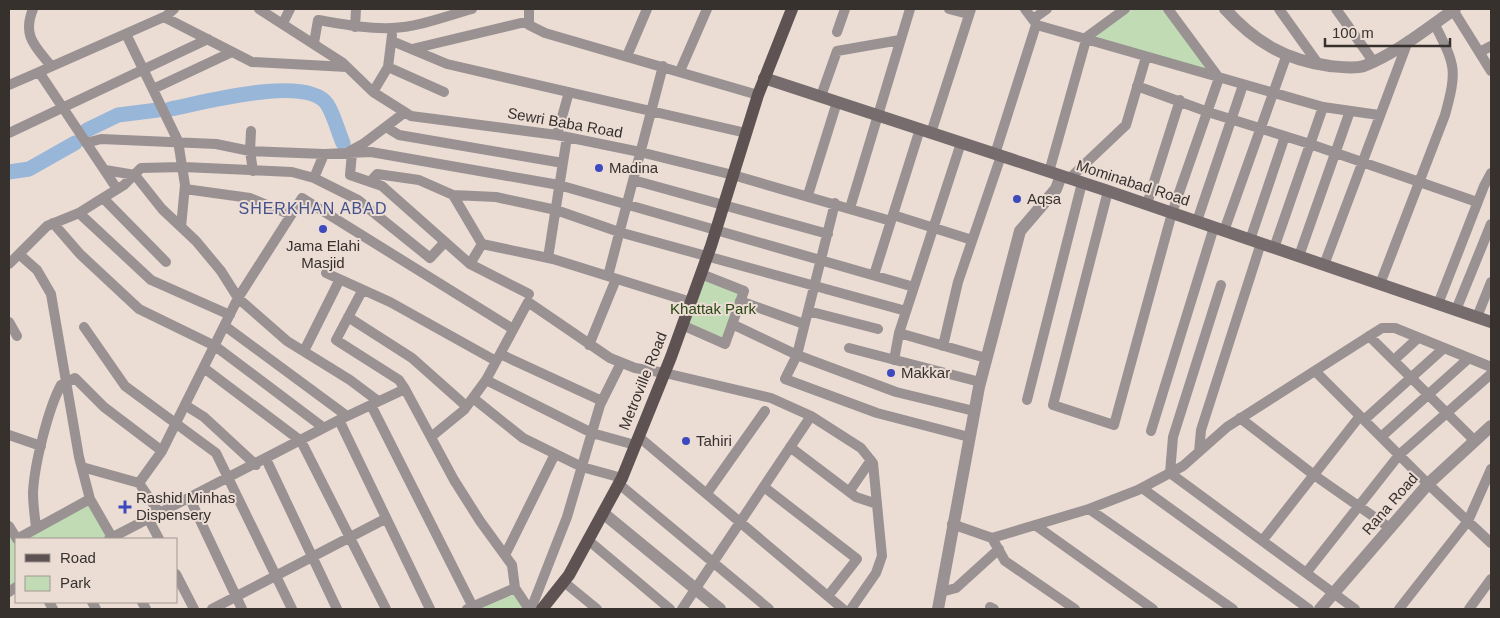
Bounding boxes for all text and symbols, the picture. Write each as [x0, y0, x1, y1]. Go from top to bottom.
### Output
scale bar [1325, 15, 1450, 47]
text: 100 m [1332, 24, 1374, 41]
street label: Sewri Baba Road [506, 104, 624, 141]
street label: Mominabad Road [1074, 156, 1192, 209]
place label: Madina [609, 159, 659, 176]
marker: Madina [593, 162, 605, 174]
place label: Aqsa [1027, 190, 1062, 207]
marker: Aqsa [1011, 193, 1023, 205]
district label: SHERKHAN ABAD [238, 200, 388, 217]
marker: Jama Elahi Masjid [317, 223, 329, 235]
place label: Jama Elahi Masjid [286, 237, 360, 271]
park label: Khattak Park [670, 300, 756, 317]
street label: Metroville Road [615, 329, 670, 432]
place label: Makkar [901, 364, 950, 381]
marker: Makkar [885, 367, 897, 379]
place label: Tahiri [696, 432, 732, 449]
marker: Tahiri [680, 435, 692, 447]
street label: Rana Road [1358, 469, 1421, 538]
place label: Rashid Minhas Dispensery [136, 489, 235, 523]
marker: Rashid Minhas Dispensery [118, 500, 132, 514]
legend [15, 538, 178, 603]
text: Road [60, 549, 96, 566]
text: Park [60, 574, 91, 591]

